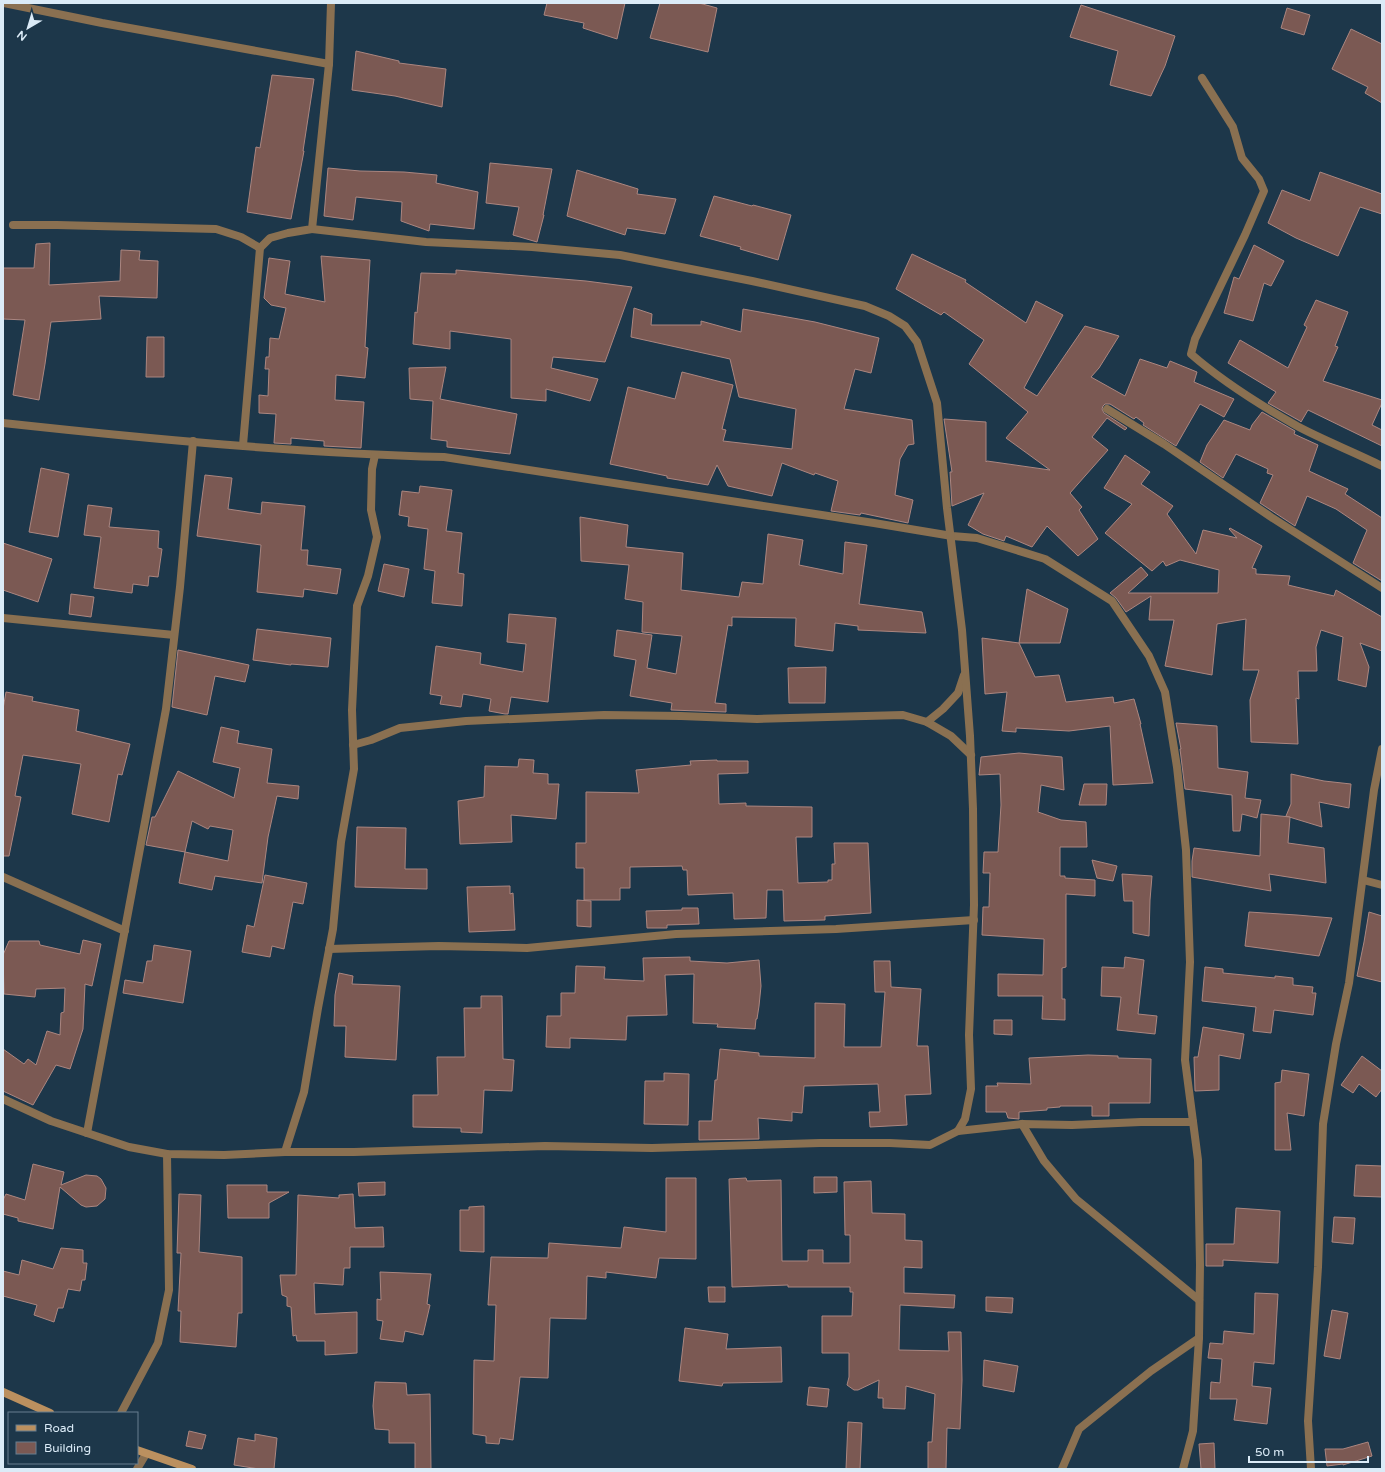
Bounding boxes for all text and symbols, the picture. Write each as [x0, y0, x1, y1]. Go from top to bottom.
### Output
north arrow [8, 8, 48, 48]
text: N [15, 28, 30, 43]
legend [8, 1412, 138, 1464]
text: Road [44, 1421, 74, 1435]
scale bar [1249, 1438, 1368, 1464]
text: Building [44, 1441, 91, 1455]
text: 50 m [1255, 1445, 1284, 1459]

